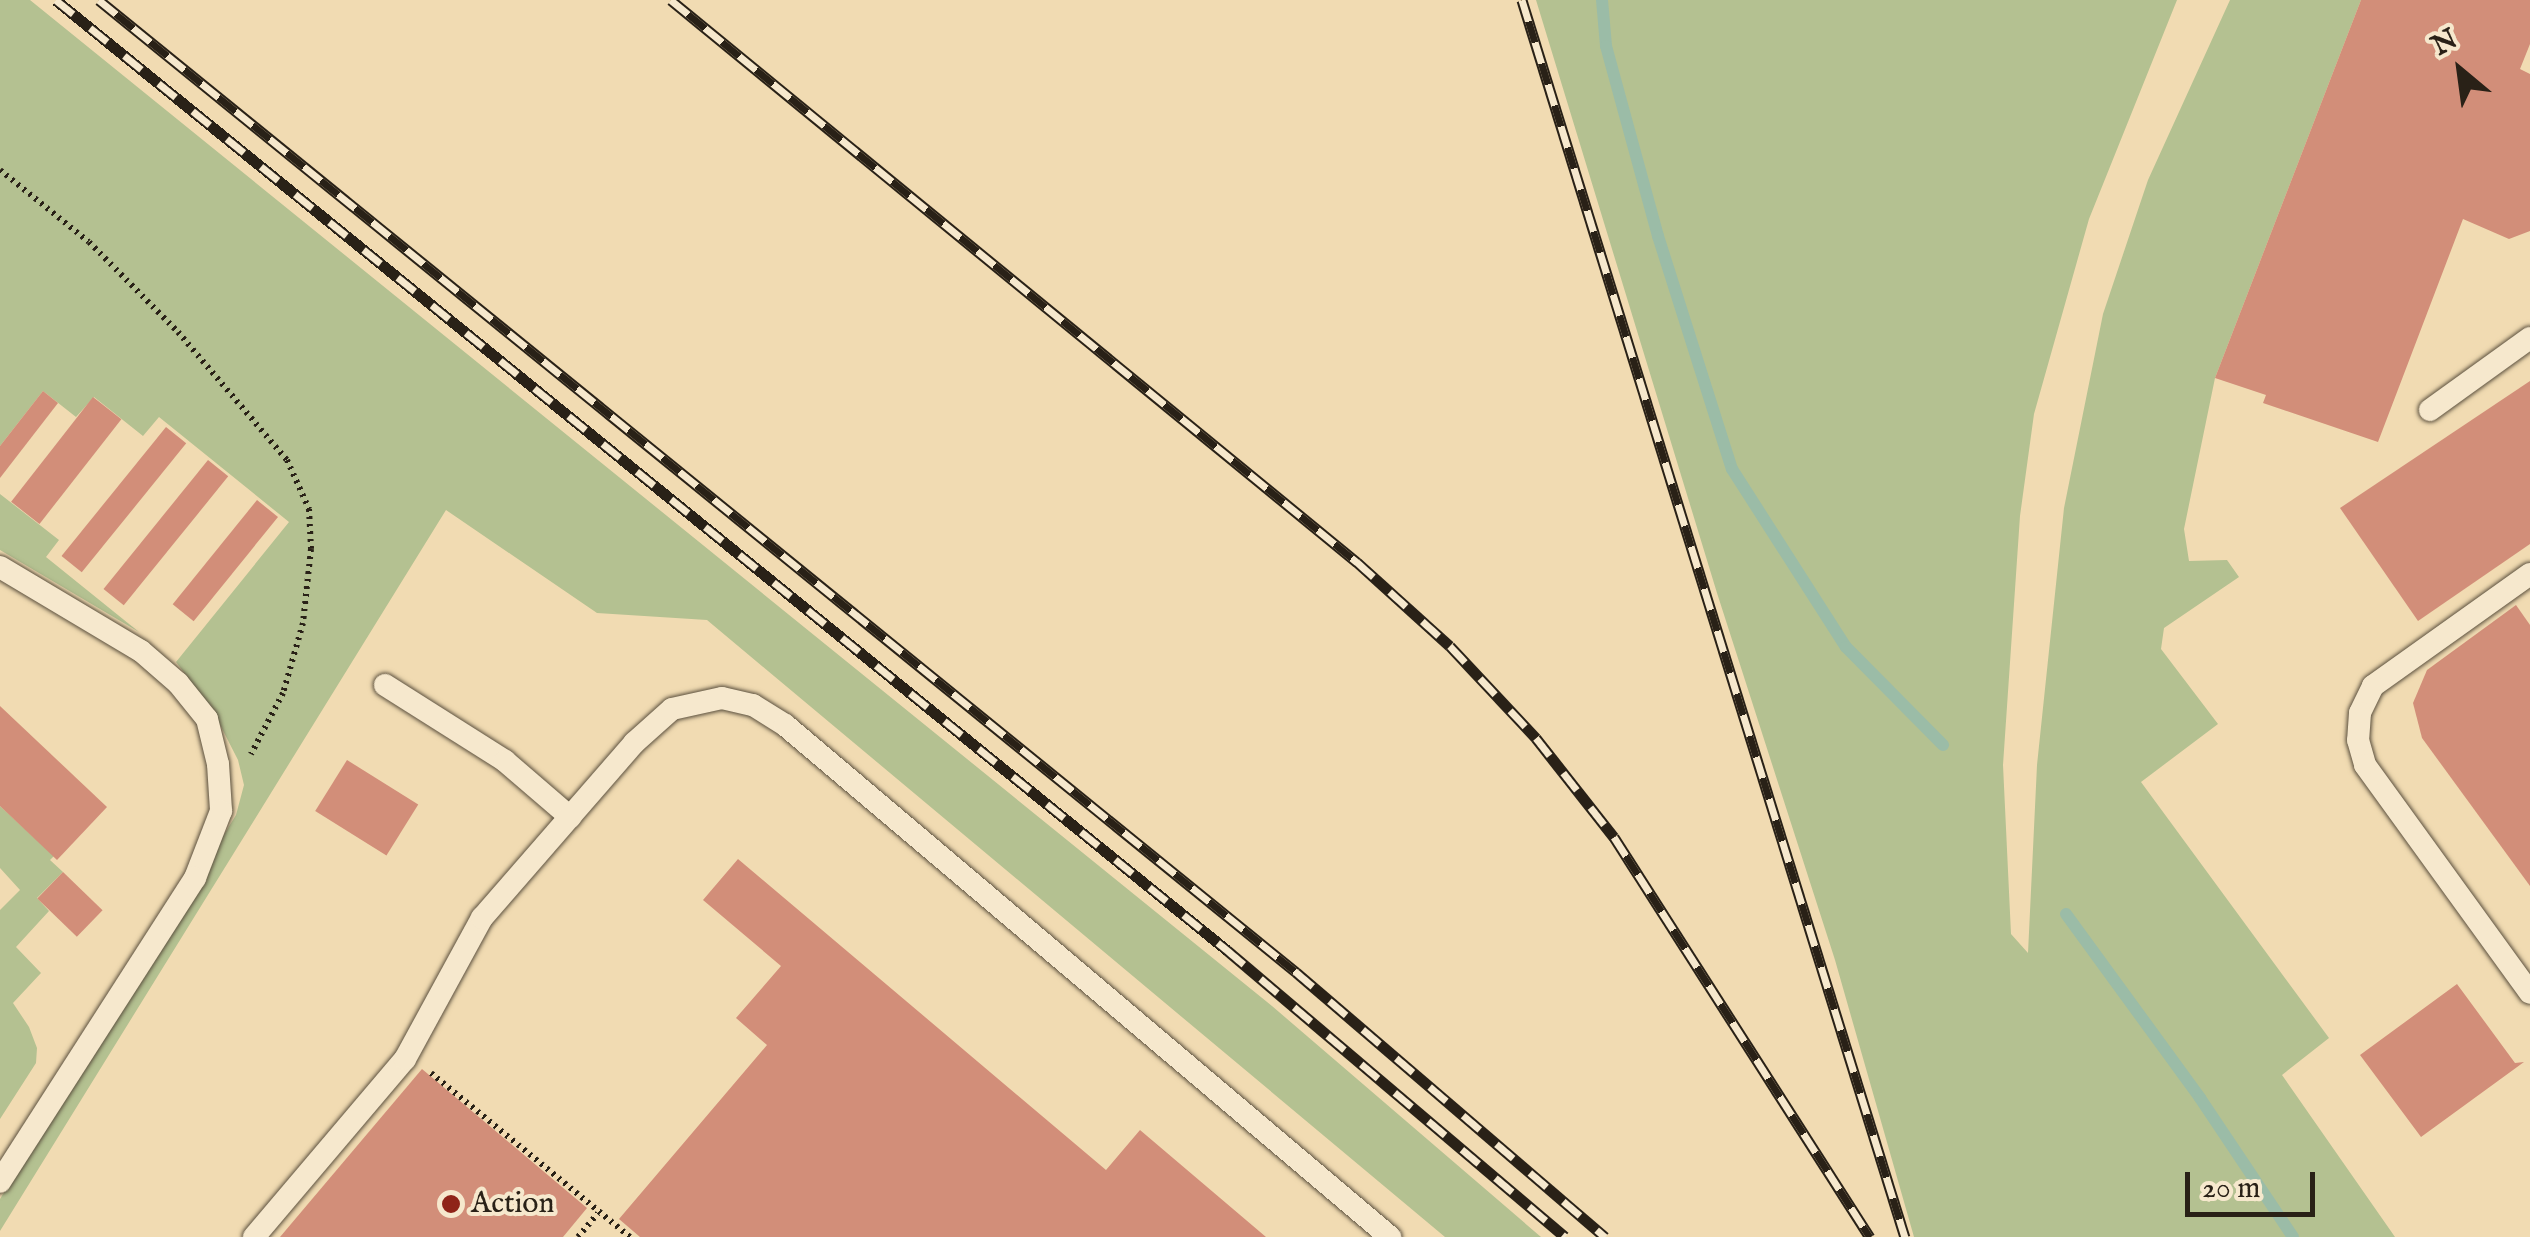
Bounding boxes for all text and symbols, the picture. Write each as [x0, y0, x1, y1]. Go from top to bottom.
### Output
north arrow [2410, 20, 2510, 120]
text: N [2426, 22, 2464, 65]
scale bar [2190, 1152, 2320, 1214]
text: 20 m [2202, 1170, 2261, 1208]
place label: Action [471, 1186, 554, 1222]
marker: Action [440, 1193, 462, 1215]

